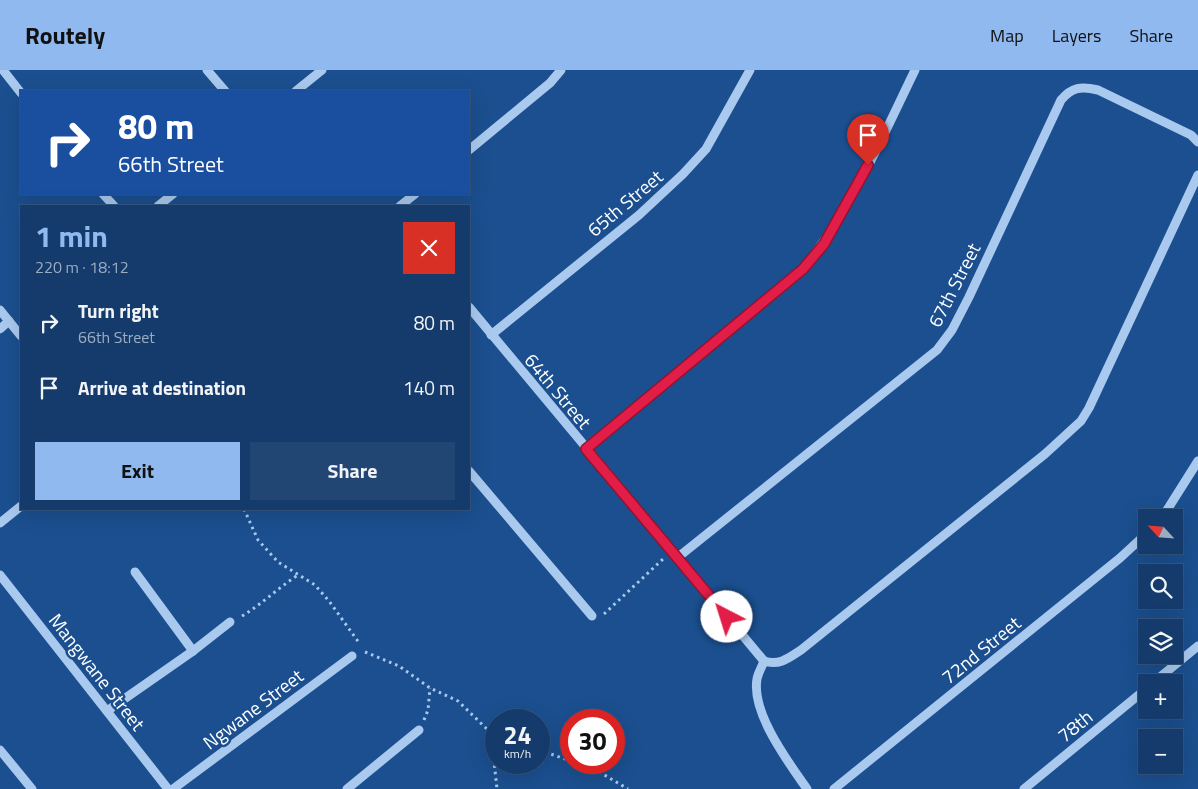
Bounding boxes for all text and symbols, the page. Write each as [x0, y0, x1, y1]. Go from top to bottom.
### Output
text: Routely [25, 17, 105, 53]
text: Map [990, 22, 1024, 49]
text: Layers [1052, 22, 1101, 49]
text: Share [1129, 22, 1173, 49]
text: 80 m [118, 99, 194, 153]
icon: right [35, 110, 100, 175]
pin [847, 114, 889, 165]
icon: arrive [854, 121, 882, 149]
text: 66th Street [118, 147, 224, 181]
street label: 65th Street [580, 162, 669, 243]
text: 1 min [35, 213, 108, 259]
button: close [403, 222, 455, 274]
street label: 67th Street [920, 237, 987, 332]
text: 220 m · 18:12 [35, 255, 129, 279]
text: Turn right [78, 296, 159, 325]
text: 80 m [414, 308, 455, 337]
icon: right [35, 309, 63, 337]
text: 66th Street [78, 325, 155, 349]
street label: 64th Street [518, 346, 599, 435]
text: Arrive at destination [78, 373, 246, 402]
text: 140 m [403, 373, 455, 402]
icon: arrive [35, 374, 63, 402]
button: Exit [35, 442, 240, 500]
button: Share [250, 442, 455, 500]
north arrow [1138, 509, 1182, 554]
map controls [1138, 509, 1183, 774]
button: search [1138, 564, 1183, 609]
position arrow [700, 590, 752, 642]
street label: Mangwane Street [42, 607, 153, 737]
street label: 72nd Street [935, 608, 1027, 691]
button: layers [1138, 619, 1183, 664]
street label: Ngwane Street [196, 661, 309, 756]
button: + [1138, 674, 1183, 719]
street label: 78th [1051, 702, 1099, 749]
speed limit sign: 30 [560, 709, 625, 774]
text: 24 [503, 716, 532, 754]
button: − [1138, 729, 1183, 774]
text: km/h [504, 744, 531, 763]

